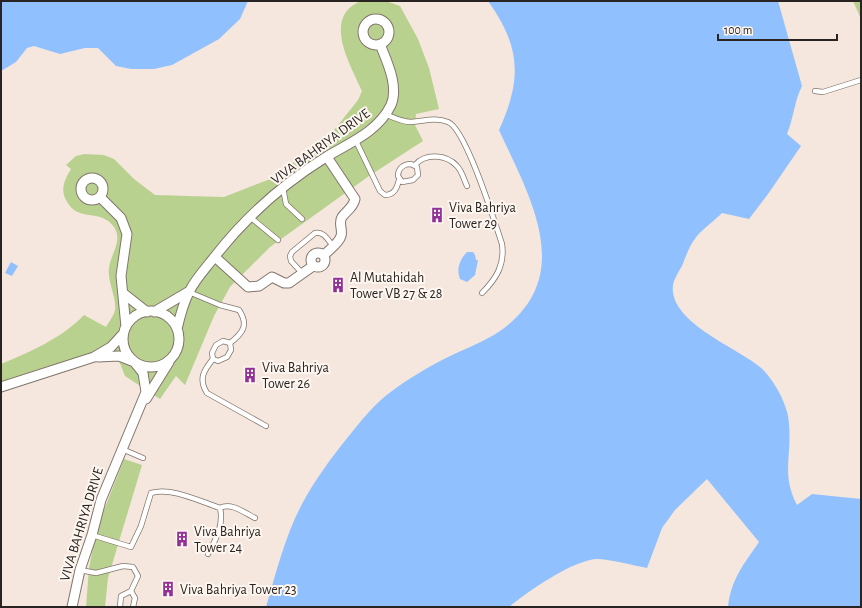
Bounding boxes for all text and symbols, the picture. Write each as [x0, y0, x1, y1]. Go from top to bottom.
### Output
scale bar [718, 16, 837, 42]
text: 100 m [724, 24, 752, 36]
street label: VIVA BAHRIYA DRIVE [269, 106, 373, 187]
place label: Viva Bahriya Tower 29 [449, 201, 517, 231]
building icon: Viva Bahriya Tower 29 [428, 206, 446, 224]
place label: Al Mutahidah Tower VB 27 & 28 [350, 271, 442, 301]
building icon: Al Mutahidah Tower VB 27 & 28 [329, 276, 347, 294]
place label: Viva Bahriya Tower 26 [262, 361, 330, 391]
building icon: Viva Bahriya Tower 26 [241, 366, 259, 384]
street label: VIVA BAHRIYA DRIVE [58, 465, 106, 583]
place label: Viva Bahriya Tower 24 [194, 525, 262, 555]
building icon: Viva Bahriya Tower 24 [173, 530, 191, 548]
building icon: Viva Bahriya Tower 23 [159, 580, 177, 598]
place label: Viva Bahriya Tower 23 [180, 583, 297, 597]

